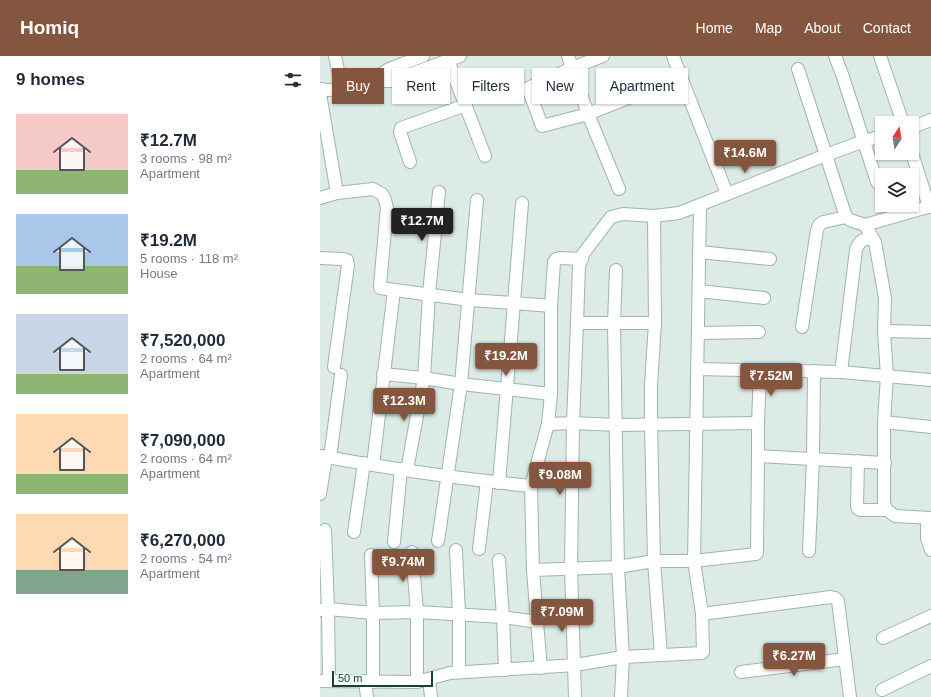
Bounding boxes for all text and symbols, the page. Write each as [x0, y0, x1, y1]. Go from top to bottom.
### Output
text: Homiq [20, 17, 79, 38]
text: Home [696, 20, 733, 36]
text: Map [755, 20, 782, 36]
text: About [804, 20, 841, 36]
text: Contact [863, 20, 911, 36]
chip: Buy [332, 68, 384, 104]
chip: Rent [392, 68, 450, 104]
chip: Filters [458, 68, 524, 104]
chip: New [532, 68, 588, 104]
chip: Apartment [596, 68, 688, 104]
icon: filters [282, 69, 304, 91]
text: 9 homes [16, 70, 85, 89]
north arrow [875, 116, 919, 160]
map controls [875, 116, 919, 212]
icon: home [48, 130, 96, 178]
text: ₹12.7M [140, 131, 197, 150]
pin: ₹14.6M [712, 140, 778, 174]
text: ₹14.6M [723, 145, 767, 160]
text: 3 rooms · 98 m² [140, 151, 232, 166]
text: Apartment [140, 166, 200, 181]
button: layers [875, 168, 919, 212]
pin: ₹12.7M [389, 208, 455, 242]
text: ₹12.7M [400, 213, 444, 228]
icon: home [48, 230, 96, 278]
text: ₹19.2M [140, 231, 197, 250]
text: 5 rooms · 118 m² [140, 251, 238, 266]
text: House [140, 266, 178, 281]
icon: home [48, 330, 96, 378]
text: ₹7,520,000 [140, 331, 225, 350]
pin: ₹19.2M [473, 343, 539, 377]
text: ₹19.2M [484, 348, 528, 363]
text: 2 rooms · 64 m² [140, 351, 232, 366]
pin: ₹7.52M [738, 363, 804, 397]
text: Apartment [140, 366, 200, 381]
text: ₹7.52M [749, 368, 793, 383]
pin: ₹12.3M [371, 388, 437, 422]
text: ₹12.3M [382, 393, 426, 408]
icon: home [48, 430, 96, 478]
text: ₹7,090,000 [140, 431, 225, 450]
text: 2 rooms · 64 m² [140, 451, 232, 466]
pin: ₹9.08M [527, 462, 593, 496]
text: Apartment [140, 466, 200, 481]
text: ₹9.08M [538, 467, 582, 482]
icon: home [48, 530, 96, 578]
text: ₹6,270,000 [140, 531, 225, 550]
pin: ₹9.74M [370, 549, 436, 583]
text: 2 rooms · 54 m² [140, 551, 232, 566]
text: ₹9.74M [381, 554, 425, 569]
text: Apartment [140, 566, 200, 581]
pin: ₹7.09M [529, 599, 595, 633]
text: ₹7.09M [540, 604, 584, 619]
pin: ₹6.27M [761, 643, 827, 677]
text: ₹6.27M [772, 648, 816, 663]
scale bar [332, 669, 433, 688]
text: 50 m [338, 672, 362, 684]

